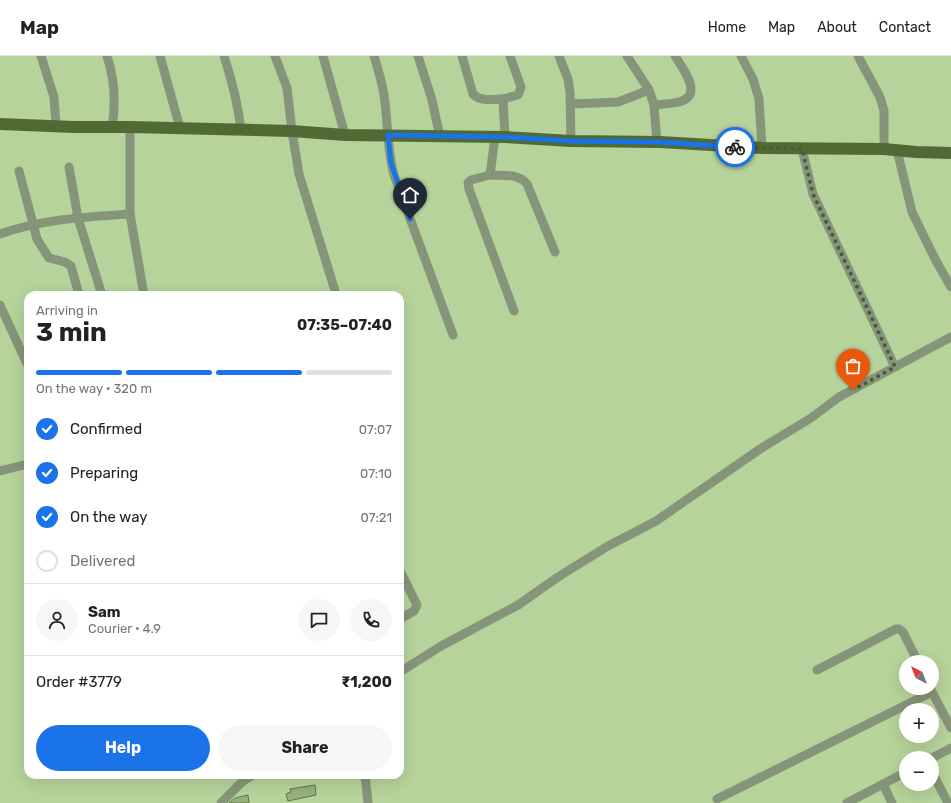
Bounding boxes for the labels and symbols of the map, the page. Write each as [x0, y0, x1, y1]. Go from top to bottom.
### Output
courier [715, 127, 755, 167]
pin [393, 178, 427, 219]
pin [836, 349, 870, 390]
north arrow [899, 655, 939, 695]

